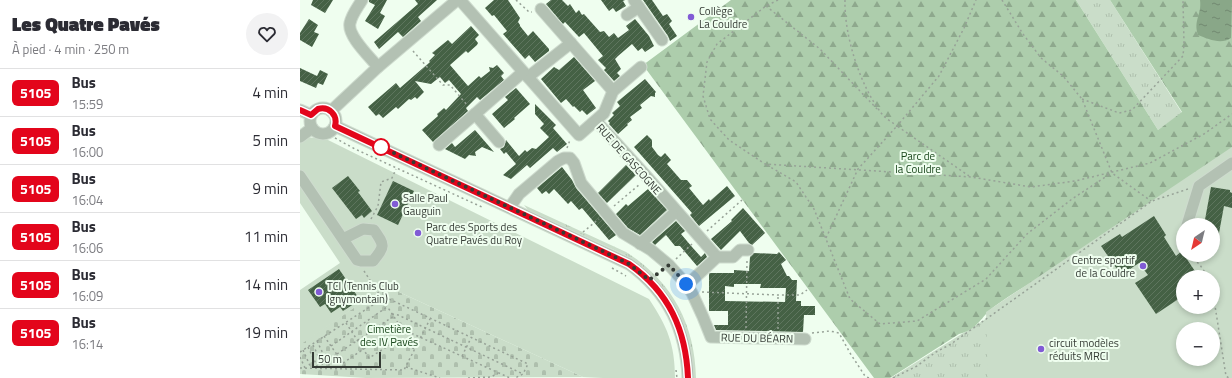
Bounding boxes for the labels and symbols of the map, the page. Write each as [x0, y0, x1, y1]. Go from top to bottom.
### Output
place label: Collège La Couldre [699, 3, 748, 32]
marker: Collège La Couldre [686, 12, 696, 22]
street label: RUE DE GASCOGNE [593, 120, 665, 198]
unlabelled marker [372, 138, 390, 156]
park label: Parc de la Couldre [895, 148, 941, 177]
place label: Salle Paul Gauguin [403, 190, 448, 219]
marker: Salle Paul Gauguin [390, 199, 400, 209]
north arrow [1176, 218, 1220, 262]
place label: Parc des Sports des Quatre Pavés du Roy [426, 219, 523, 248]
marker: Parc des Sports des Quatre Pavés du Roy [413, 228, 423, 238]
place label: Centre sportif de la Couldre [1072, 252, 1135, 281]
marker: Centre sportif de la Couldre [1138, 261, 1148, 271]
your location [676, 274, 696, 294]
place label: TCI (Tennis Club Ignymontain) [327, 278, 399, 307]
marker: TCI (Tennis Club Ignymontain) [314, 287, 324, 297]
park label: Cimetière des IV Pavés [360, 321, 418, 350]
street label: RUE DU BÉARN [721, 329, 793, 347]
place label: circuit modèles réduits MRCI [1049, 335, 1119, 364]
marker: circuit modèles réduits MRCI [1036, 344, 1046, 354]
scale bar [312, 350, 381, 369]

